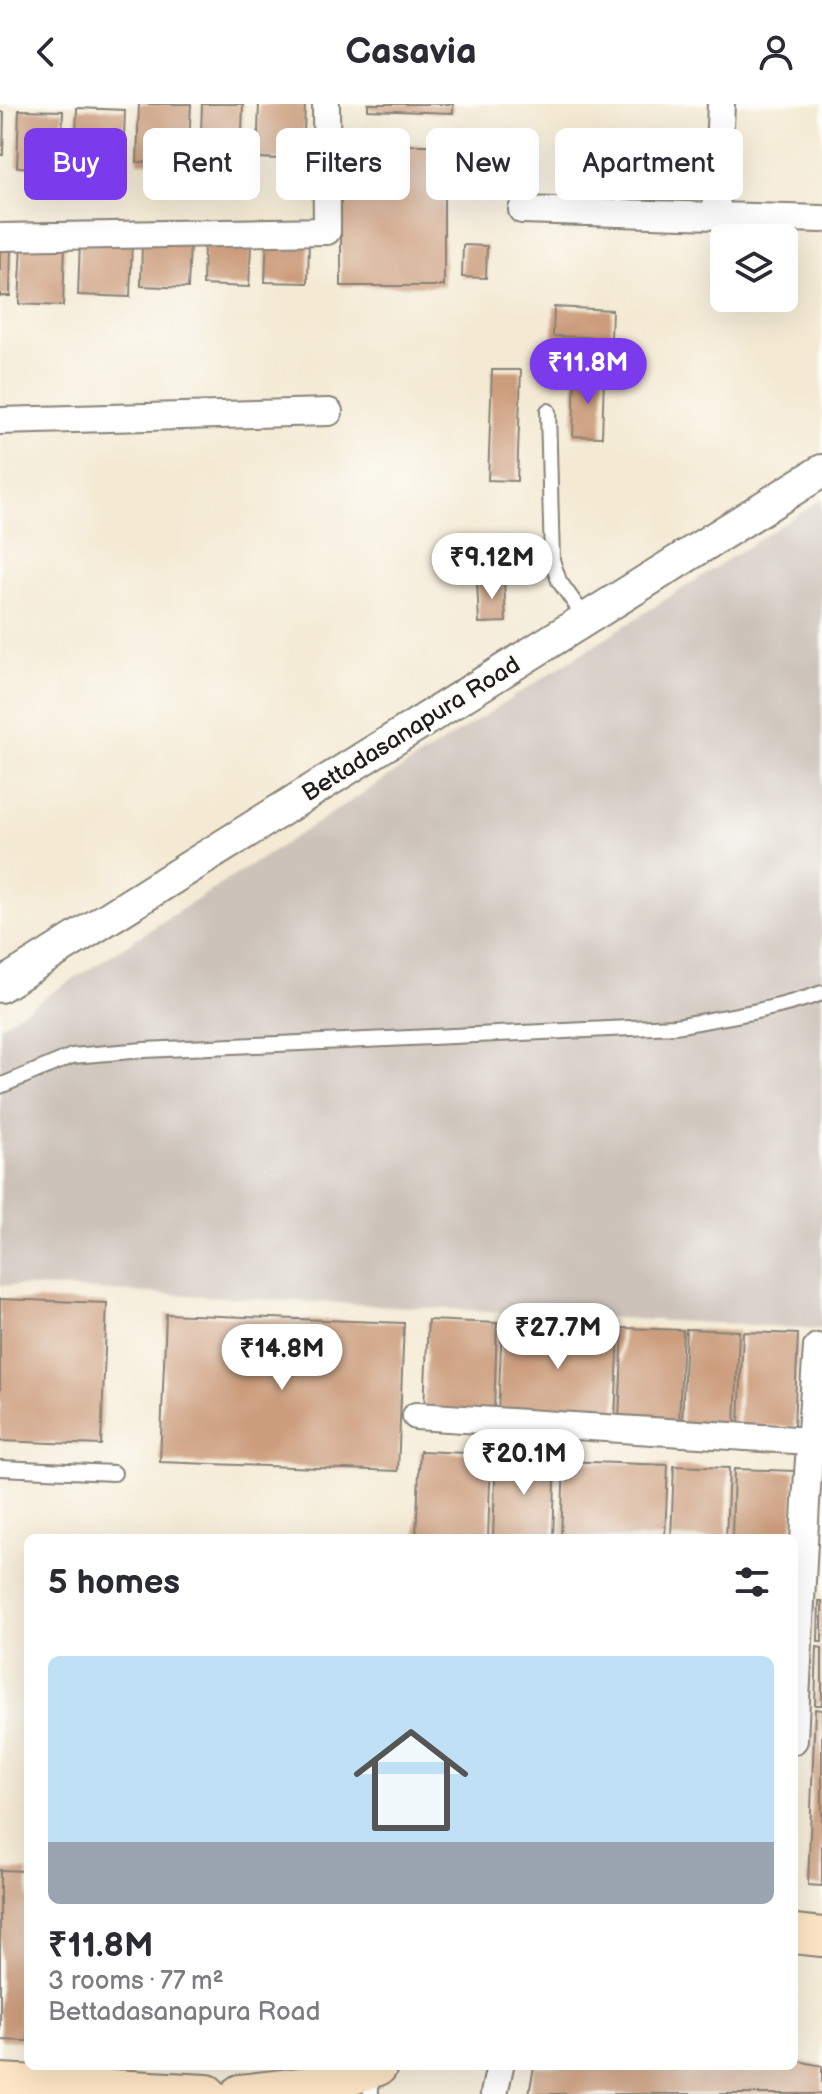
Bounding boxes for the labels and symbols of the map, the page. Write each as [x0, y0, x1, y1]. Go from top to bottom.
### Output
pin: ₹11.8M [523, 338, 653, 406]
pin: ₹9.12M [427, 533, 557, 601]
street label: Bettadasanapura Road [297, 650, 525, 808]
pin: ₹27.7M [493, 1303, 623, 1371]
pin: ₹14.8M [217, 1324, 347, 1392]
pin: ₹20.1M [459, 1429, 589, 1497]

